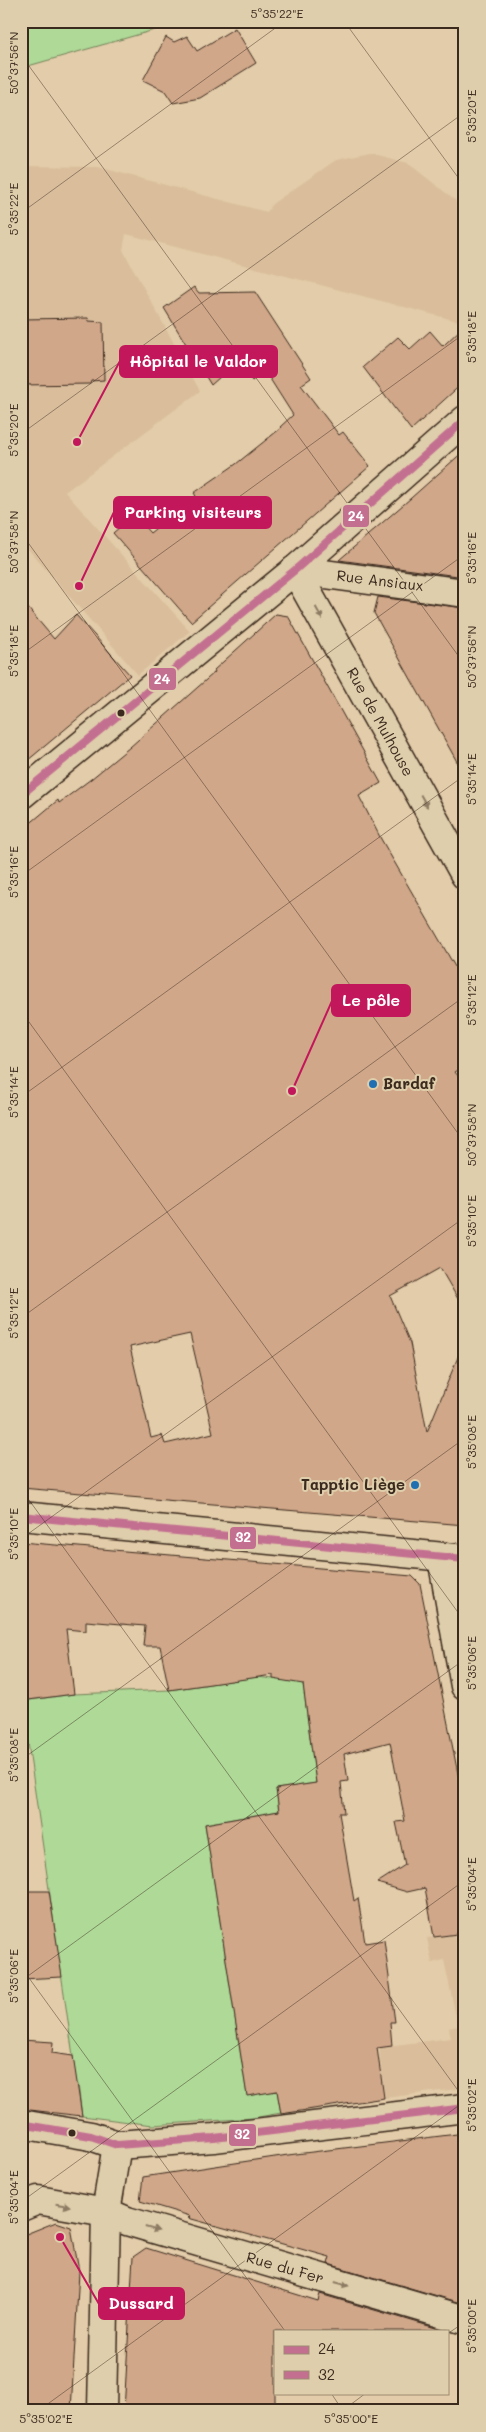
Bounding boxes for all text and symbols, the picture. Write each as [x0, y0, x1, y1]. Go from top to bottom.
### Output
text: 5°35'22"E [251, 5, 304, 21]
text: 50°37'56"N [5, 32, 21, 94]
text: 5°35'20"E [463, 89, 479, 143]
text: 5°35'22"E [5, 182, 21, 235]
text: 5°35'18"E [463, 311, 479, 363]
callout: Hôpital le Valdor [120, 346, 277, 377]
text: Hôpital le Valdor [129, 350, 267, 371]
text: 5°35'20"E [5, 403, 21, 457]
callout: Parking visiteurs [114, 497, 271, 528]
text: Parking visiteurs [124, 501, 262, 522]
line badge: 24 [342, 504, 370, 528]
text: 24 [348, 506, 364, 525]
text: 50°37'58"N [5, 511, 21, 573]
text: 5°35'16"E [463, 532, 479, 584]
street label: Rue Ansiaux [335, 565, 425, 595]
one-way arrow [315, 606, 323, 620]
text: 5°35'18"E [5, 625, 21, 677]
text: 50°37'56"N [463, 626, 479, 688]
street label: Rue de Mulhouse [343, 664, 419, 780]
line badge: 24 [148, 667, 177, 691]
text: 24 [154, 669, 170, 688]
unlabelled marker [116, 708, 126, 718]
text: 5°35'14"E [463, 753, 479, 805]
one-way arrow [419, 794, 428, 807]
text: 5°35'16"E [5, 846, 21, 898]
text: 5°35'12"E [463, 974, 479, 1026]
callout: Le pôle [332, 985, 410, 1016]
text: Le pôle [342, 989, 400, 1010]
text: 5°35'14"E [5, 1066, 21, 1118]
place label: Bardaf [383, 1073, 436, 1093]
marker: Bardaf [367, 1078, 379, 1090]
text: 50°37'58"N [463, 1104, 479, 1166]
text: 5°35'10"E [463, 1195, 479, 1247]
text: 5°35'12"E [5, 1287, 21, 1339]
text: 5°35'08"E [463, 1415, 479, 1469]
place label: Tapptic Liège [301, 1474, 405, 1494]
marker: Tapptic Liège [409, 1479, 421, 1491]
text: 5°35'10"E [5, 1508, 21, 1560]
line badge: 32 [229, 1526, 257, 1550]
text: 32 [235, 1527, 251, 1546]
text: 5°35'06"E [463, 1636, 479, 1690]
text: 5°35'08"E [5, 1728, 21, 1782]
text: 5°35'04"E [463, 1857, 479, 1911]
text: 5°35'06"E [5, 1949, 21, 2003]
text: 5°35'02"E [463, 2078, 479, 2132]
line badge: 32 [228, 2123, 257, 2147]
text: 32 [234, 2124, 250, 2143]
unlabelled marker [67, 2128, 77, 2138]
text: 5°35'04"E [5, 2170, 21, 2224]
one-way arrow [56, 2201, 72, 2209]
one-way arrow [145, 2225, 160, 2233]
street label: Rue du Fer [244, 2246, 326, 2288]
one-way arrow [334, 2281, 349, 2289]
callout: Dussard [99, 2288, 184, 2319]
text: Dussard [108, 2292, 174, 2313]
text: 5°35'00"E [463, 2299, 479, 2353]
legend [274, 2330, 448, 2394]
text: 24 [318, 2338, 335, 2358]
text: 32 [318, 2364, 335, 2384]
text: 5°35'02"E [19, 2410, 73, 2426]
text: 5°35'00"E [324, 2410, 378, 2426]

